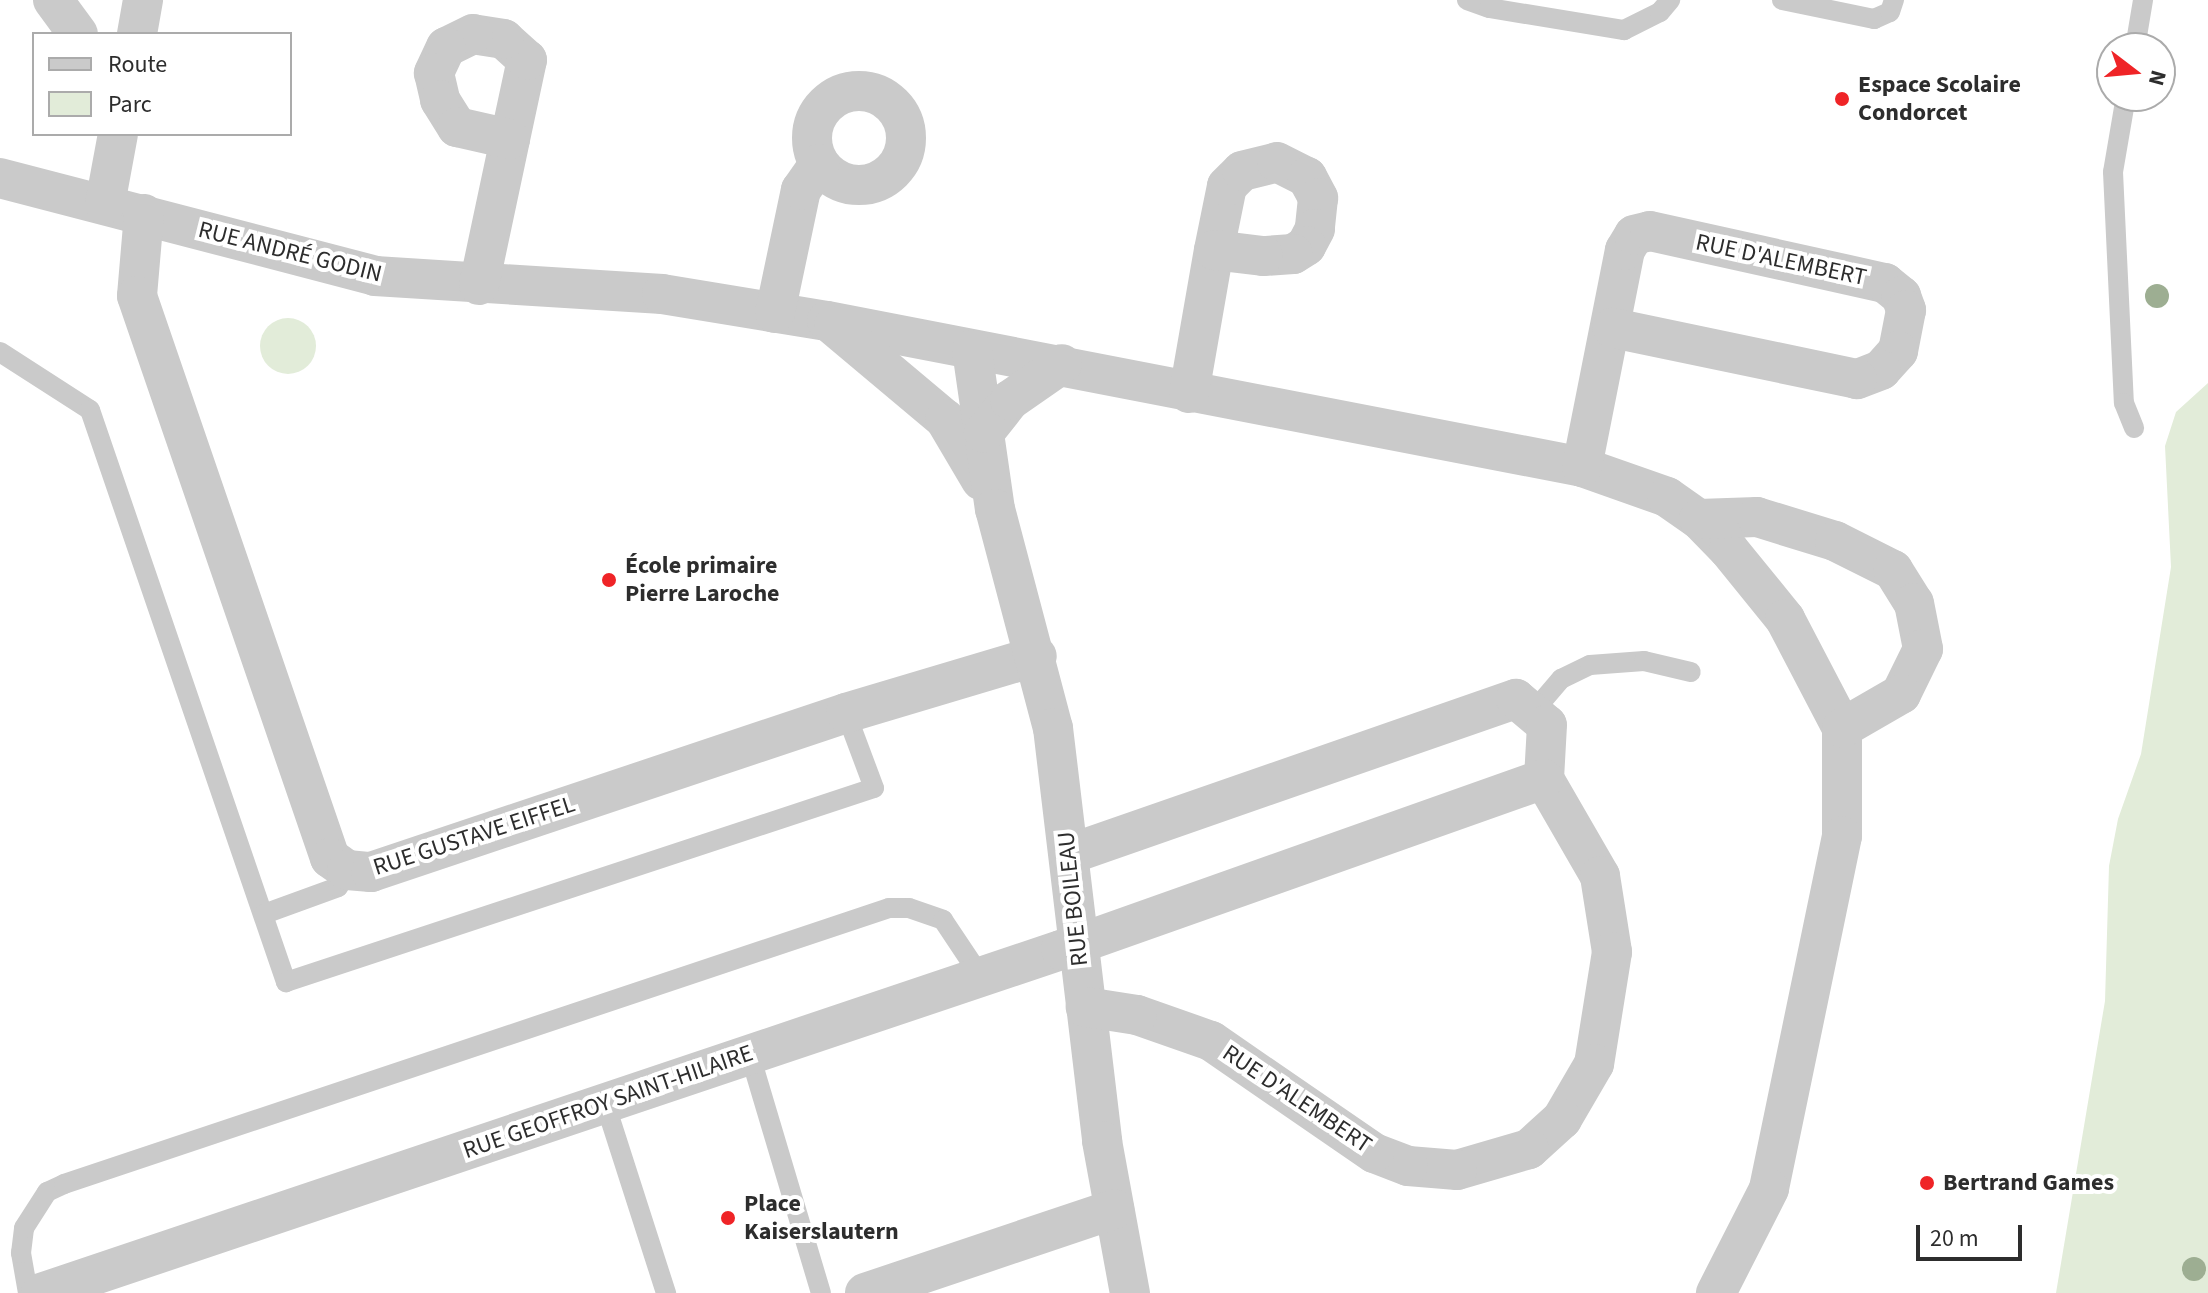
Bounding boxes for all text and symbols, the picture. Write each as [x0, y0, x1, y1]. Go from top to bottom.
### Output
legend [32, 32, 292, 136]
north arrow [2096, 32, 2176, 112]
text: Route [108, 47, 167, 82]
text: N [2140, 67, 2175, 90]
place label: Espace Scolaire Condorcet [1858, 71, 2021, 127]
text: Parc [108, 87, 152, 122]
marker: Espace Scolaire Condorcet [1833, 90, 1851, 108]
street label: RUE ANDRÉ GODIN [195, 215, 385, 289]
street label: RUE D'ALEMBERT [1693, 228, 1869, 292]
place label: École primaire Pierre Laroche [625, 552, 780, 608]
marker: École primaire Pierre Laroche [600, 571, 618, 589]
street label: RUE GUSTAVE EIFFEL [370, 790, 578, 882]
street label: RUE BOILEAU [1052, 830, 1094, 968]
street label: RUE D'ALEMBERT [1217, 1038, 1377, 1160]
street label: RUE GEOFFROY SAINT-HILAIRE [459, 1039, 757, 1165]
place label: Bertrand Games [1943, 1169, 2114, 1197]
marker: Bertrand Games [1918, 1174, 1936, 1192]
place label: Place Kaiserslautern [744, 1190, 899, 1246]
marker: Place Kaiserslautern [719, 1209, 737, 1227]
scale bar [1920, 1209, 2026, 1259]
text: 20 m [1930, 1221, 1979, 1256]

